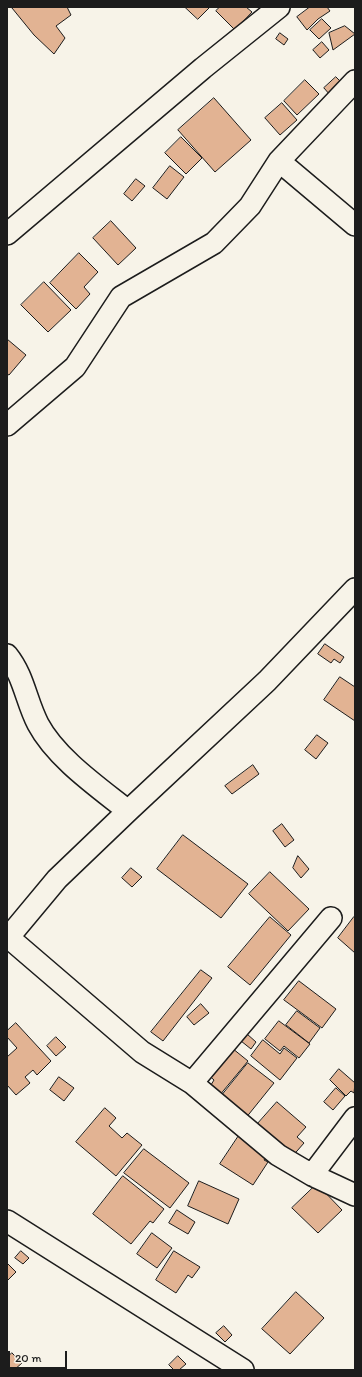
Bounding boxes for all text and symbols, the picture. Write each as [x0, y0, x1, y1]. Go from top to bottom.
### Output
scale bar [10, 1343, 69, 1369]
text: 20 m [15, 1351, 42, 1365]

